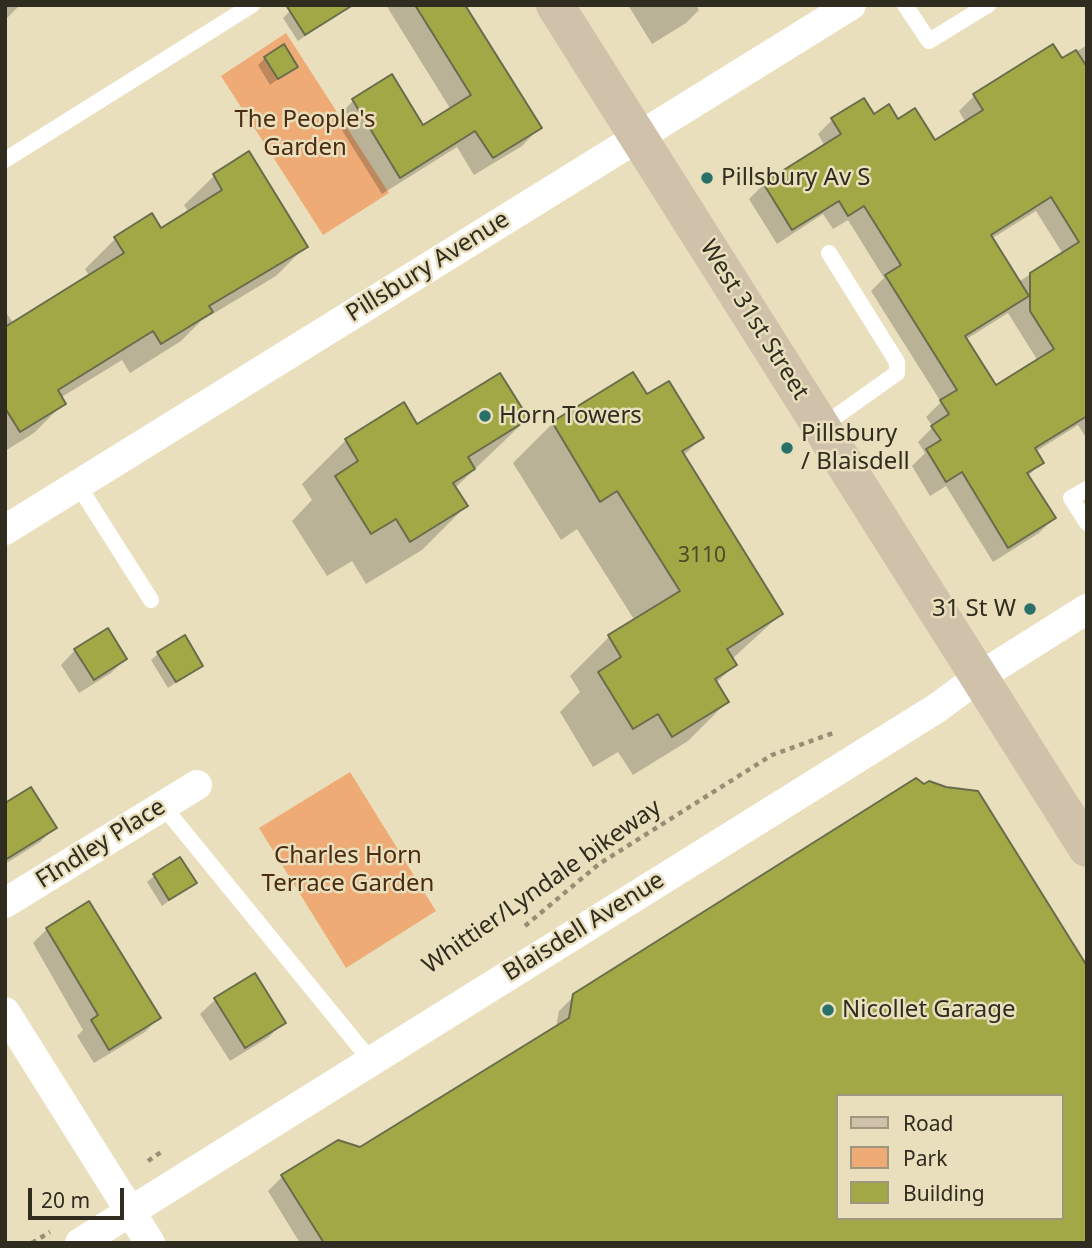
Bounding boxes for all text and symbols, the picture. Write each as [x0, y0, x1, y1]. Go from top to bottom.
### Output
park label: The People's Garden [235, 106, 375, 162]
place label: Pillsbury Av S [721, 164, 871, 192]
marker: Pillsbury Av S [699, 170, 715, 186]
street label: Pillsbury Avenue [341, 205, 515, 329]
street label: West 31st Street [693, 235, 815, 405]
place label: Horn Towers [499, 402, 642, 430]
marker: Horn Towers [477, 408, 493, 424]
place label: Pillsbury / Blaisdell [801, 420, 910, 476]
marker: Pillsbury / Blaisdell [779, 440, 795, 456]
house number: 3110 [678, 543, 726, 569]
place label: 31 St W [932, 595, 1016, 623]
marker: 31 St W [1022, 601, 1038, 617]
street label: FIndley Place [31, 793, 171, 895]
street label: Whittier/Lyndale bikeway [417, 794, 667, 980]
park label: Charles Horn Terrace Garden [262, 842, 434, 898]
street label: Blaisdell Avenue [498, 866, 670, 988]
place label: Nicollet Garage [842, 996, 1015, 1024]
marker: Nicollet Garage [820, 1002, 836, 1018]
legend [836, 1094, 1064, 1220]
text: Road [903, 1109, 953, 1137]
text: Park [903, 1144, 947, 1172]
scale bar [32, 1174, 128, 1218]
text: Building [903, 1179, 985, 1207]
text: 20 m [41, 1186, 90, 1214]

